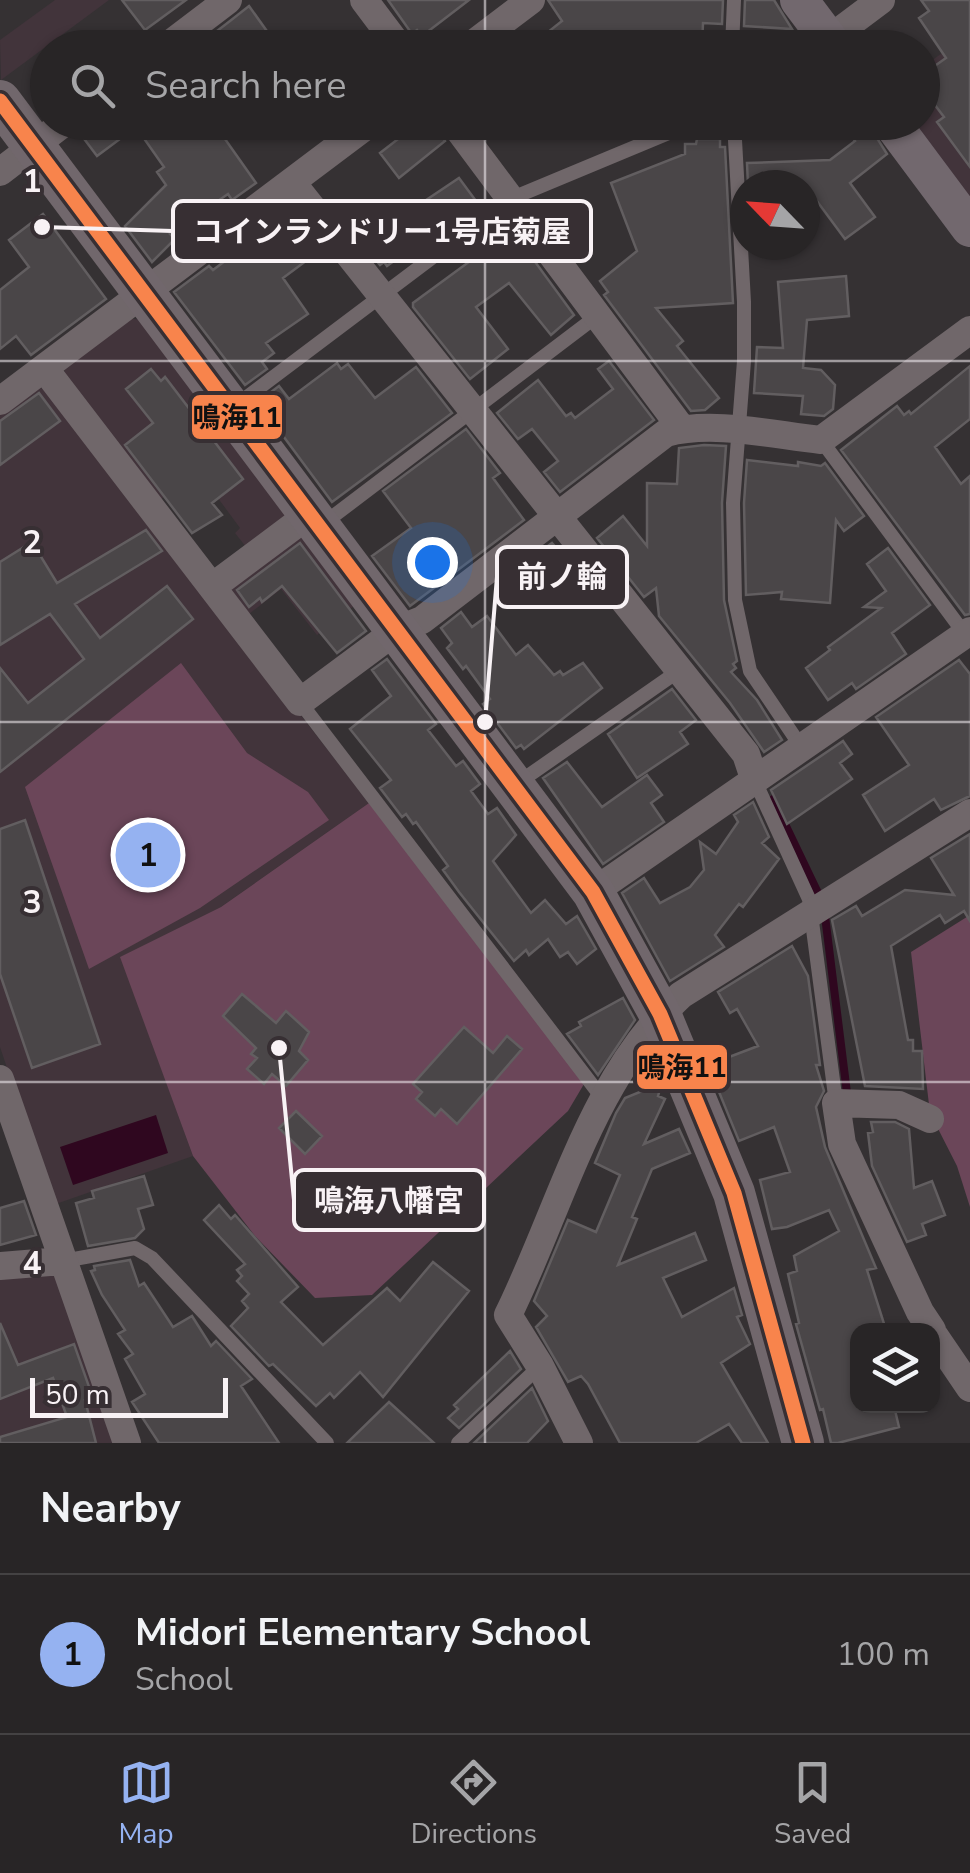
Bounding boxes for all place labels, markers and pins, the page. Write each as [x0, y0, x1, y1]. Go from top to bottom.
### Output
callout: コインランドリー1号店菊屋 [173, 201, 591, 261]
callout: 前ノ輪 [497, 547, 627, 607]
pin: 1 [116, 818, 180, 892]
callout: 鳴海八幡宮 [294, 1170, 484, 1230]

